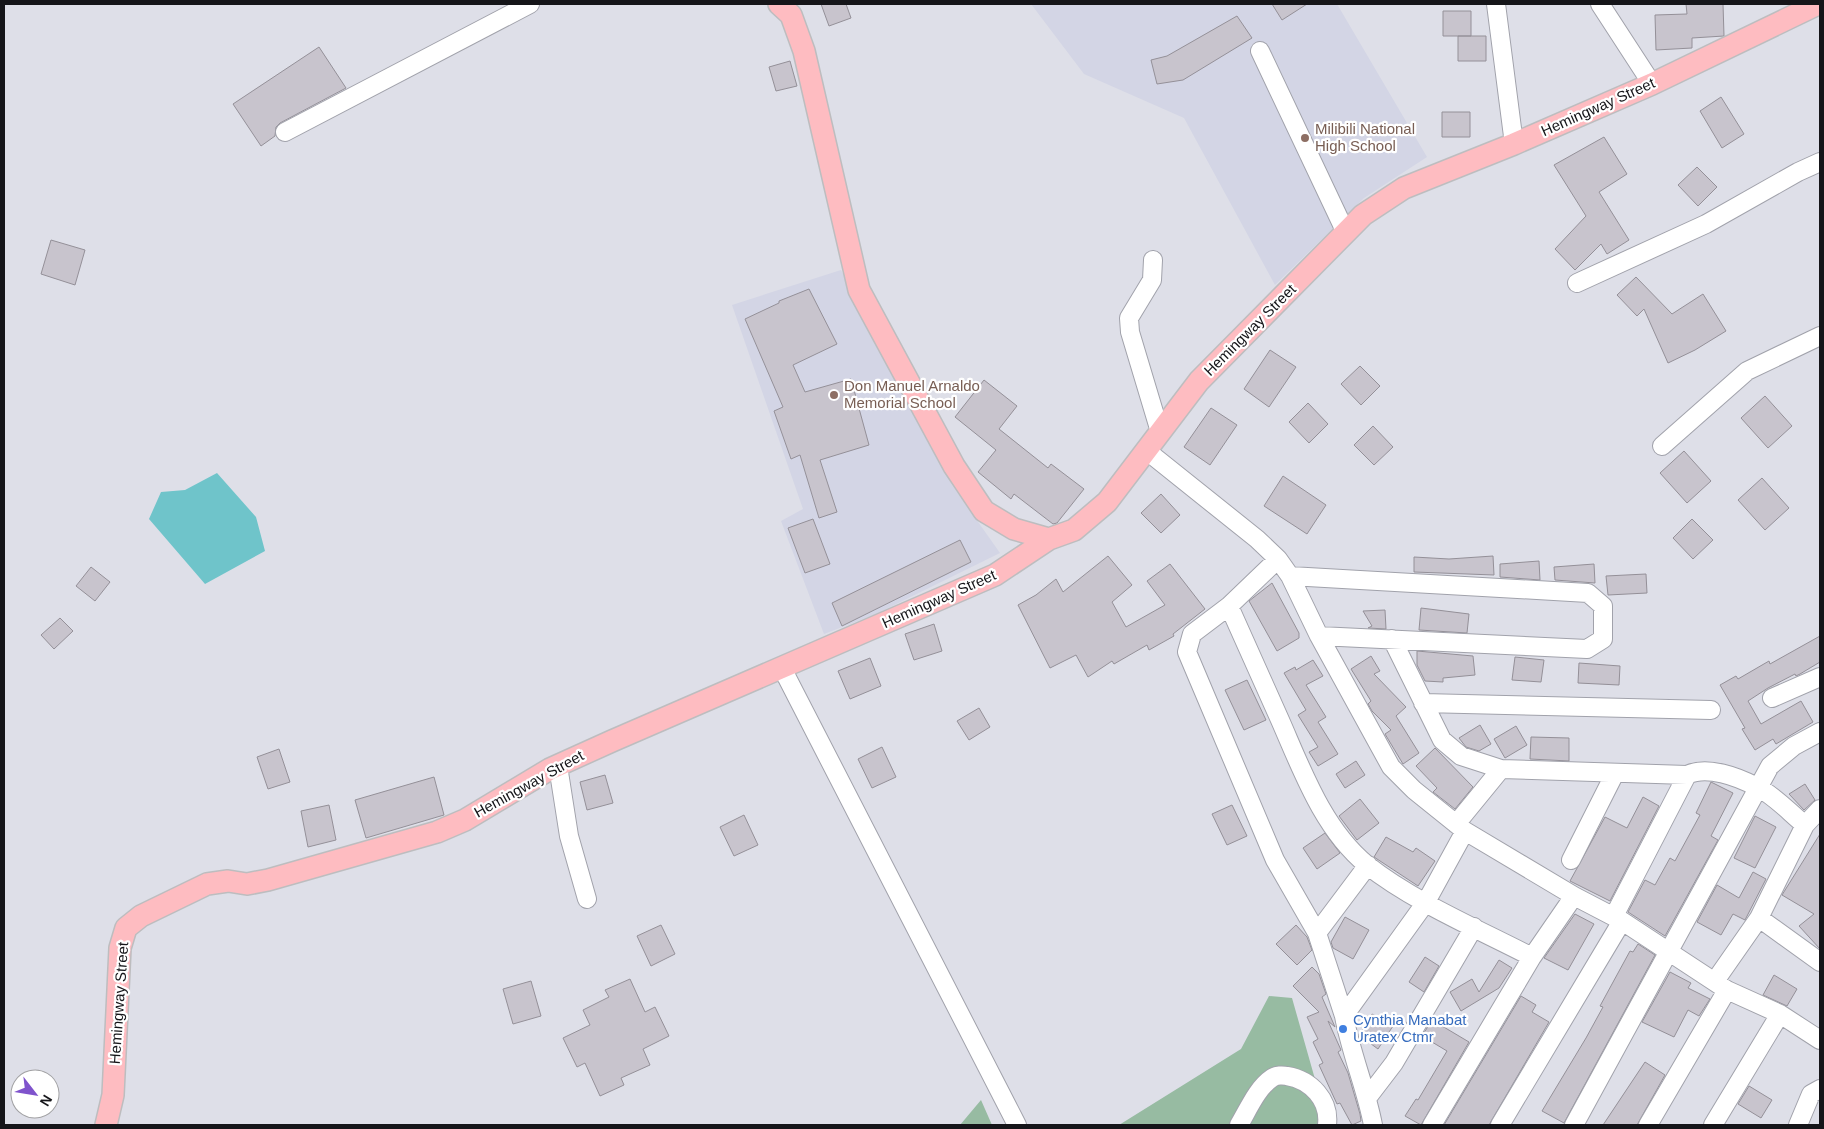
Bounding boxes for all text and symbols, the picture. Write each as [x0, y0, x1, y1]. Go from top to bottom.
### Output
street label: Hemingway Street [1538, 74, 1658, 139]
place label: Milibili National High School [1315, 120, 1415, 154]
marker: Milibili National High School [1299, 132, 1311, 144]
street label: Hemingway Street [1200, 280, 1300, 379]
place label: Don Manuel Arnaldo Memorial School [844, 377, 980, 411]
marker: Don Manuel Arnaldo Memorial School [828, 389, 840, 401]
street label: Hemingway Street [879, 566, 999, 631]
street label: Hemingway Street [471, 746, 587, 821]
street label: Hemingway Street [106, 940, 131, 1065]
place label: Cynthia Manabat Uratex Ctmr [1353, 1011, 1467, 1045]
marker: Cynthia Manabat Uratex Ctmr [1337, 1023, 1349, 1035]
north arrow [10, 1069, 60, 1119]
text: N [37, 1092, 56, 1109]

